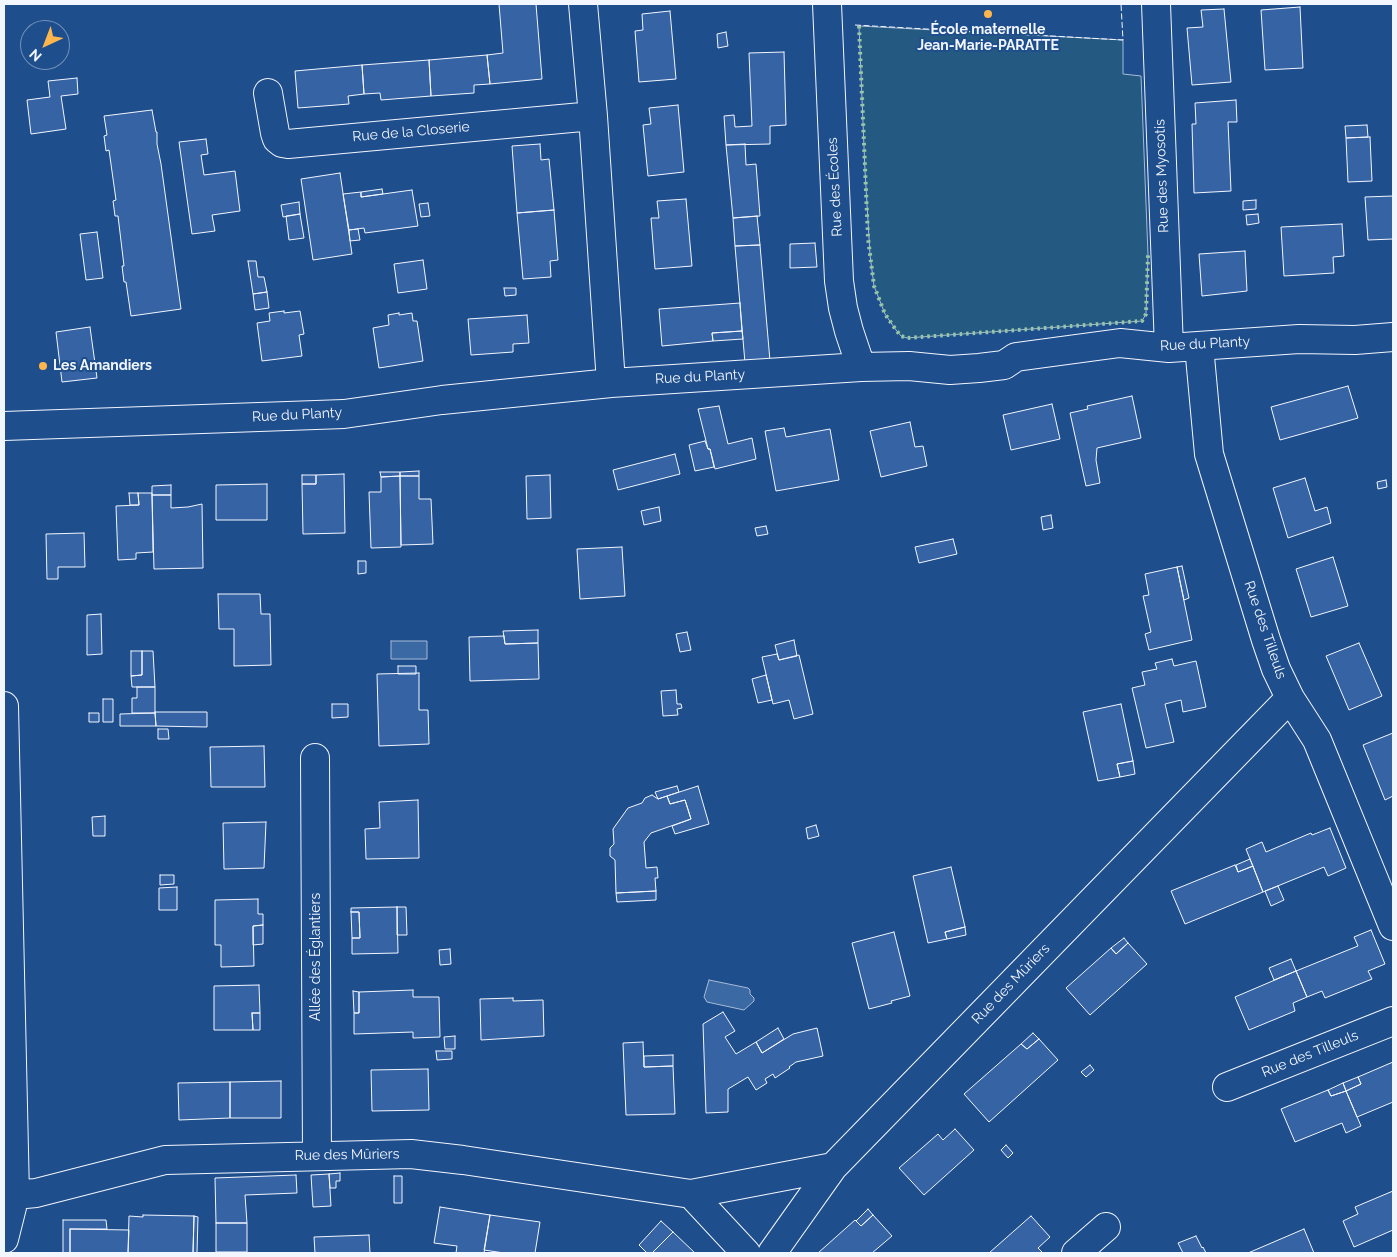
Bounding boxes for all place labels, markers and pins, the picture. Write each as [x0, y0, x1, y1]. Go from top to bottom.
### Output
marker: École maternelle Jean-Marie-PARATTE [982, 8, 994, 20]
place label: École maternelle Jean-Marie-PARATTE [917, 22, 1059, 54]
place label: Les Amandiers [53, 358, 152, 374]
marker: Les Amandiers [37, 360, 49, 372]

